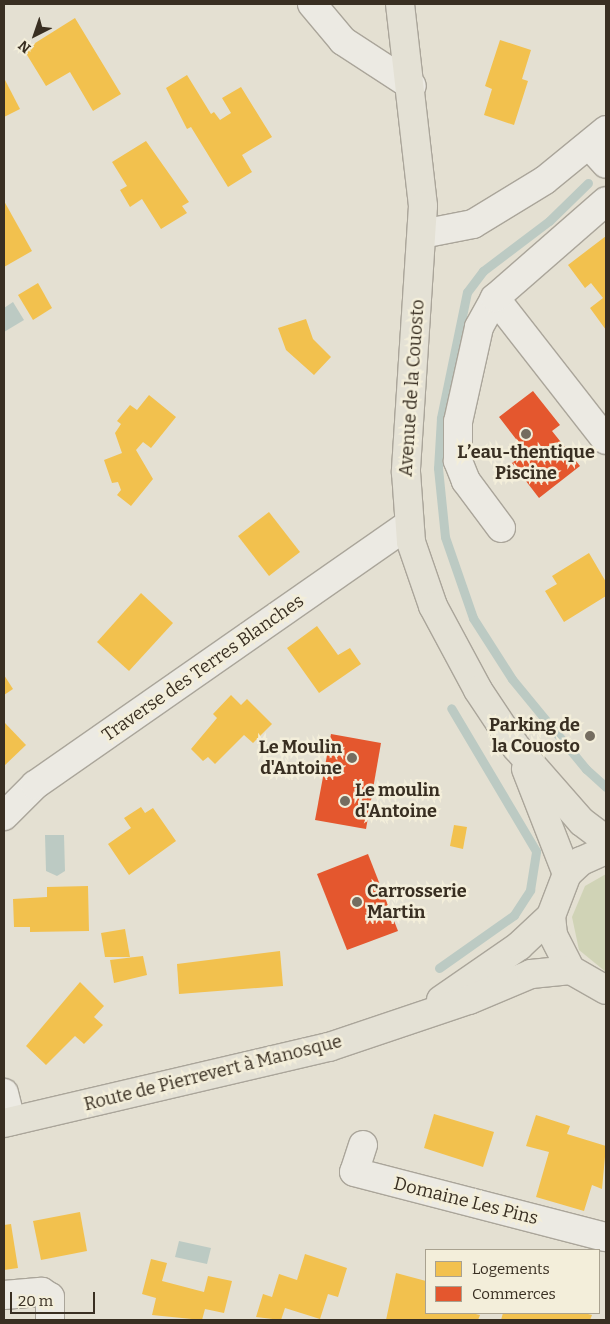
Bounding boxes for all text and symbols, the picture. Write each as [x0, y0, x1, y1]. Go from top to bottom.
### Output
north arrow [10, 10, 60, 60]
text: N [15, 37, 34, 57]
street label: Avenue de la Couosto [395, 299, 429, 477]
marker: L’eau-thentique Piscine [520, 428, 532, 440]
place label: L’eau-thentique Piscine [457, 442, 595, 484]
street label: Traverse des Terres Blanches [98, 590, 308, 746]
place label: Parking de la Couosto [489, 715, 580, 758]
marker: Parking de la Couosto [584, 730, 596, 742]
place label: Le Moulin d'Antoine [259, 737, 342, 780]
marker: Le Moulin d'Antoine [346, 752, 358, 764]
place label: Le moulin d'Antoine [355, 780, 440, 822]
marker: Le moulin d'Antoine [339, 795, 351, 807]
place label: Carrosserie Martin [367, 881, 467, 924]
marker: Carrosserie Martin [351, 896, 363, 908]
street label: Route de Pierrevert à Manosque [82, 1030, 344, 1116]
street label: Domaine Les Pins [392, 1173, 540, 1229]
legend [425, 1249, 600, 1314]
text: Logements [472, 1260, 550, 1278]
scale bar [12, 1282, 98, 1314]
text: Commerces [472, 1285, 556, 1303]
text: 20 m [18, 1292, 53, 1310]

